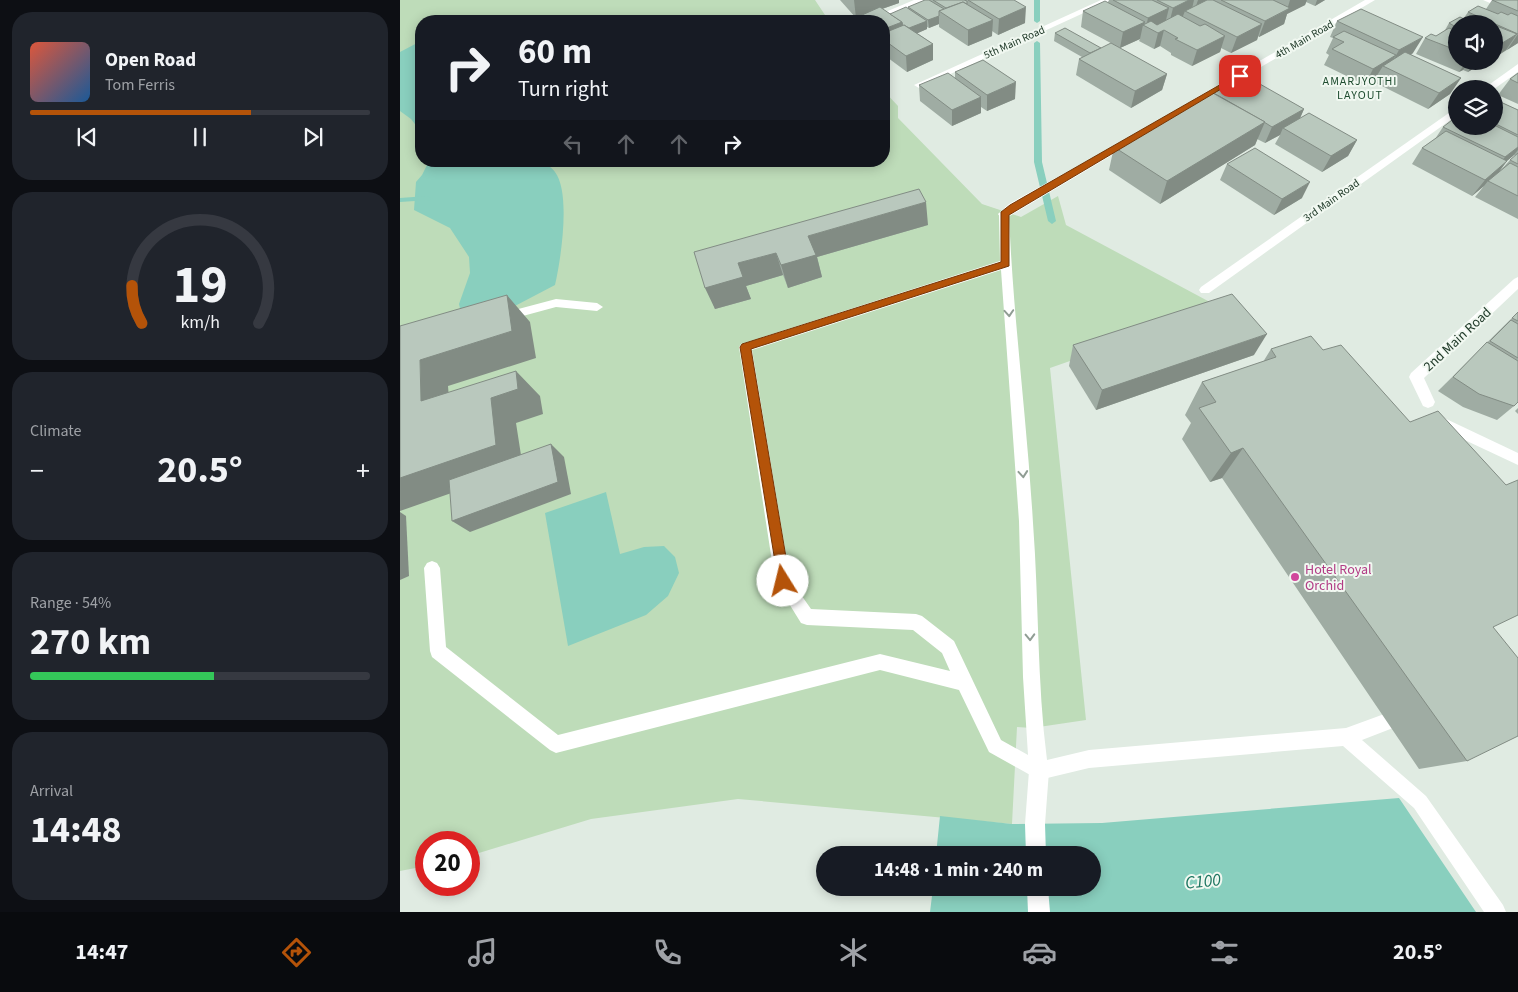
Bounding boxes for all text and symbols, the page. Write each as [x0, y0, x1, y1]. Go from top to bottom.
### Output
map controls [1448, 15, 1503, 135]
button: sound [1448, 15, 1503, 70]
street label: 4th Main Road [1272, 17, 1336, 62]
street label: 5th Main Road [981, 22, 1047, 63]
text: 60 m [518, 27, 592, 77]
icon: right [435, 35, 500, 100]
text: Open Road [105, 47, 196, 74]
pin [1219, 55, 1261, 97]
icon: arrive [1226, 62, 1254, 90]
text: Turn right [518, 73, 608, 105]
district label: AMARJYOTHI LAYOUT [1323, 73, 1397, 104]
text: Tom Ferris [105, 74, 175, 96]
button: layers [1448, 80, 1503, 135]
icon: previous [73, 123, 101, 151]
icon: pause [186, 123, 214, 151]
icon: next [299, 123, 327, 151]
icon: left [559, 130, 587, 158]
icon: ahead [612, 130, 640, 158]
icon: ahead [665, 130, 693, 158]
icon: right [718, 130, 746, 158]
street label: 3rd Main Road [1300, 175, 1362, 225]
text: 19 [173, 249, 227, 323]
street label: 2nd Main Road [1419, 303, 1496, 376]
one-way arrow [1003, 309, 1014, 317]
text: km/h [180, 310, 220, 335]
text: Climate [30, 420, 81, 442]
text: 20.5° [157, 443, 243, 497]
text: − [30, 451, 44, 491]
text: + [356, 451, 370, 491]
one-way arrow [1017, 471, 1028, 479]
position arrow [756, 554, 808, 606]
place label: Hotel Royal Orchid [1305, 560, 1372, 596]
marker: Hotel Royal Orchid [1289, 571, 1301, 583]
text: Range · 54% [30, 592, 111, 614]
text: 270 km [30, 615, 151, 669]
one-way arrow [1025, 633, 1036, 641]
text: Arrival [30, 780, 73, 802]
text: 14:48 [30, 803, 122, 857]
speed limit sign: 20 [415, 831, 480, 896]
text: 14:48 · 1 min · 240 m [874, 857, 1043, 884]
water label: C100 [1184, 867, 1223, 896]
icon: directions [279, 935, 314, 970]
icon: music [465, 935, 500, 970]
icon: phone [650, 935, 685, 970]
icon: climate [836, 935, 871, 970]
icon: car [1022, 935, 1057, 970]
icon: filters [1207, 935, 1242, 970]
text: 14:47 [75, 936, 128, 968]
text: 20.5° [1393, 936, 1443, 968]

